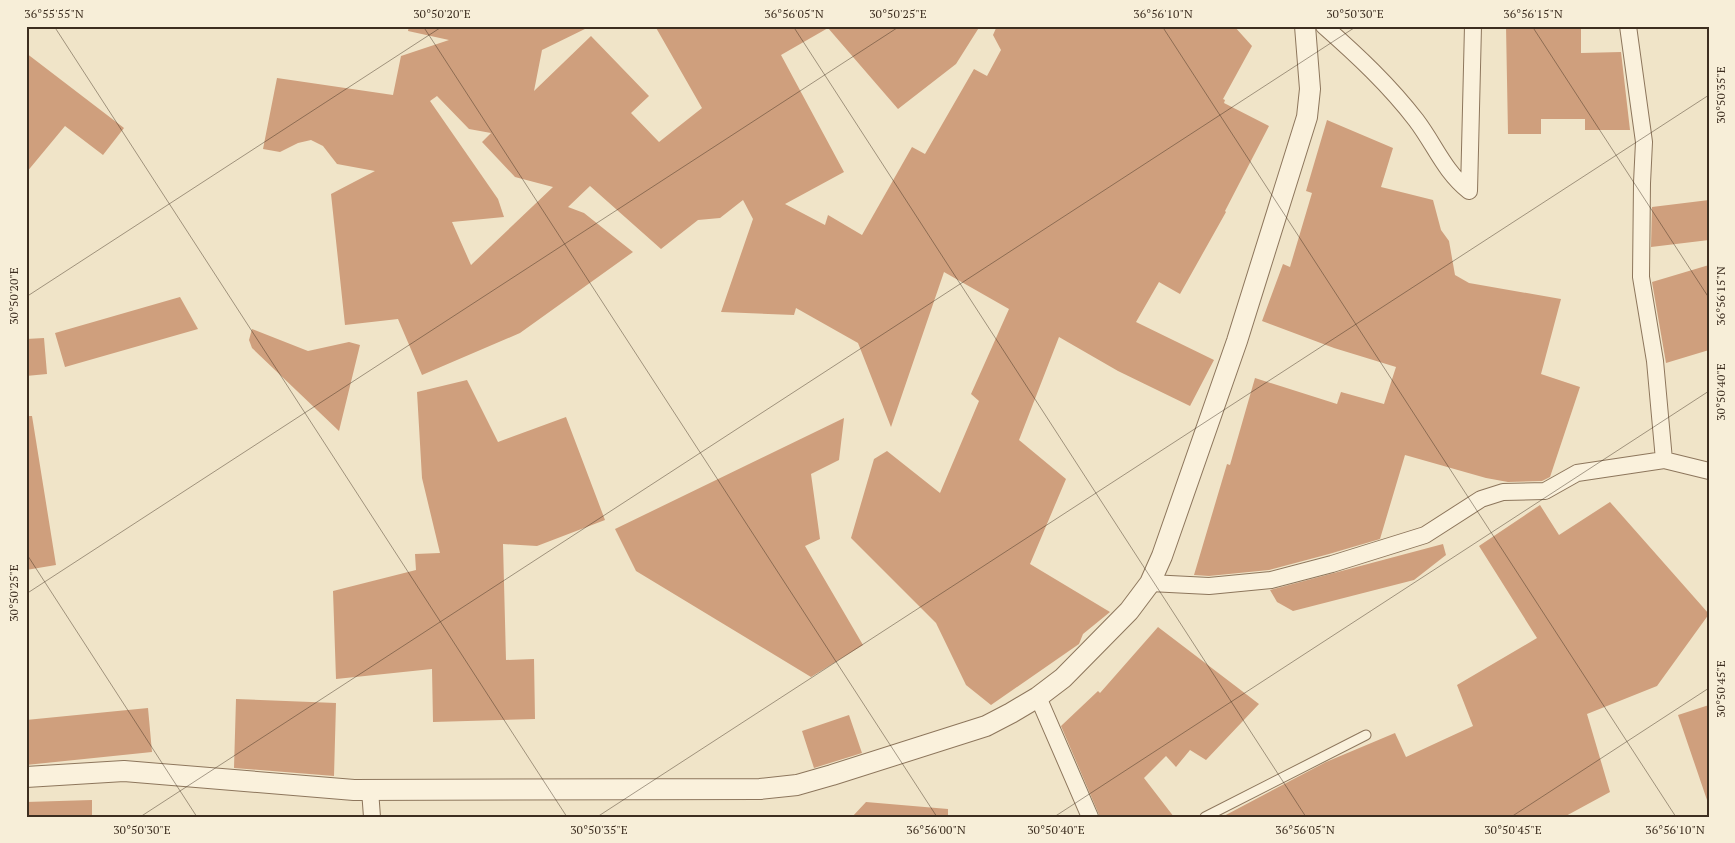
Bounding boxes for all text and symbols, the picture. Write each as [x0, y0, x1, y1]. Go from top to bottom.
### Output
text: 36°55'55"N [24, 6, 84, 21]
text: 30°50'20"E [413, 6, 471, 21]
text: 36°56'05"N [764, 6, 824, 21]
text: 30°50'25"E [869, 6, 927, 21]
text: 36°56'10"N [1133, 6, 1193, 21]
text: 30°50'30"E [1326, 6, 1384, 21]
text: 36°56'15"N [1503, 6, 1563, 21]
text: 30°50'35"E [1713, 66, 1728, 124]
text: 36°56'15"N [1713, 266, 1728, 326]
text: 30°50'20"E [6, 267, 21, 325]
text: 30°50'40"E [1713, 363, 1728, 421]
text: 30°50'25"E [6, 564, 21, 622]
text: 30°50'45"E [1713, 660, 1728, 718]
text: 30°50'30"E [113, 822, 171, 837]
text: 30°50'35"E [570, 822, 628, 837]
text: 36°56'00"N [906, 822, 966, 837]
text: 30°50'40"E [1027, 822, 1085, 837]
text: 36°56'05"N [1275, 822, 1335, 837]
text: 30°50'45"E [1484, 822, 1542, 837]
text: 36°56'10"N [1645, 822, 1705, 837]

